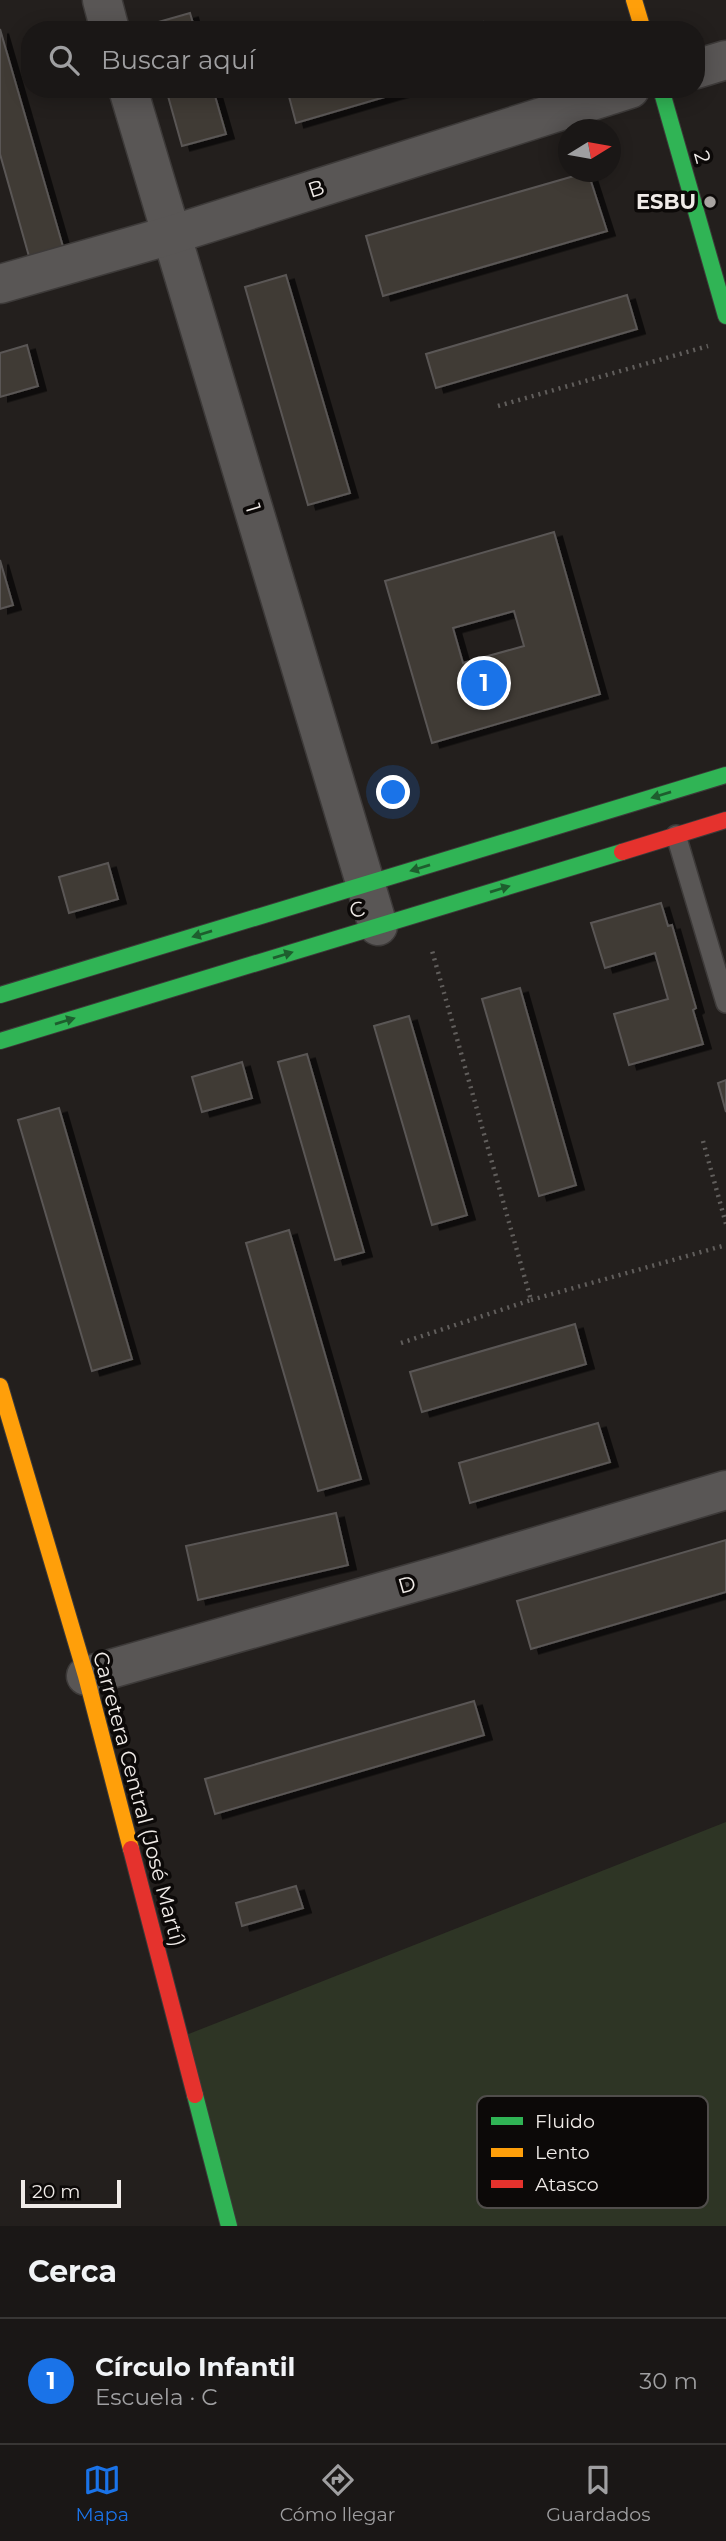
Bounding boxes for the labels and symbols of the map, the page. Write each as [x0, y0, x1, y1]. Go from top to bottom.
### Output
north arrow [558, 119, 621, 182]
street label: 2 [689, 148, 716, 166]
street label: B [304, 174, 327, 203]
place label: ESBU [636, 189, 696, 214]
marker: ESBU [702, 194, 718, 210]
street label: 1 [240, 501, 267, 515]
pin: 1 [461, 657, 507, 709]
your location [376, 775, 410, 809]
one-way arrow [650, 790, 671, 800]
one-way arrow [409, 864, 430, 874]
one-way arrow [490, 883, 511, 893]
street label: C [346, 895, 368, 924]
one-way arrow [191, 930, 212, 940]
one-way arrow [273, 949, 294, 960]
one-way arrow [55, 1016, 76, 1026]
street label: D [395, 1570, 419, 1599]
street label: Carretera Central (José Martí) [88, 1648, 191, 1949]
legend [477, 2096, 708, 2208]
text: Fluido [535, 2110, 595, 2133]
text: Lento [535, 2141, 590, 2164]
text: Atasco [535, 2173, 599, 2196]
scale bar [21, 2177, 121, 2209]

